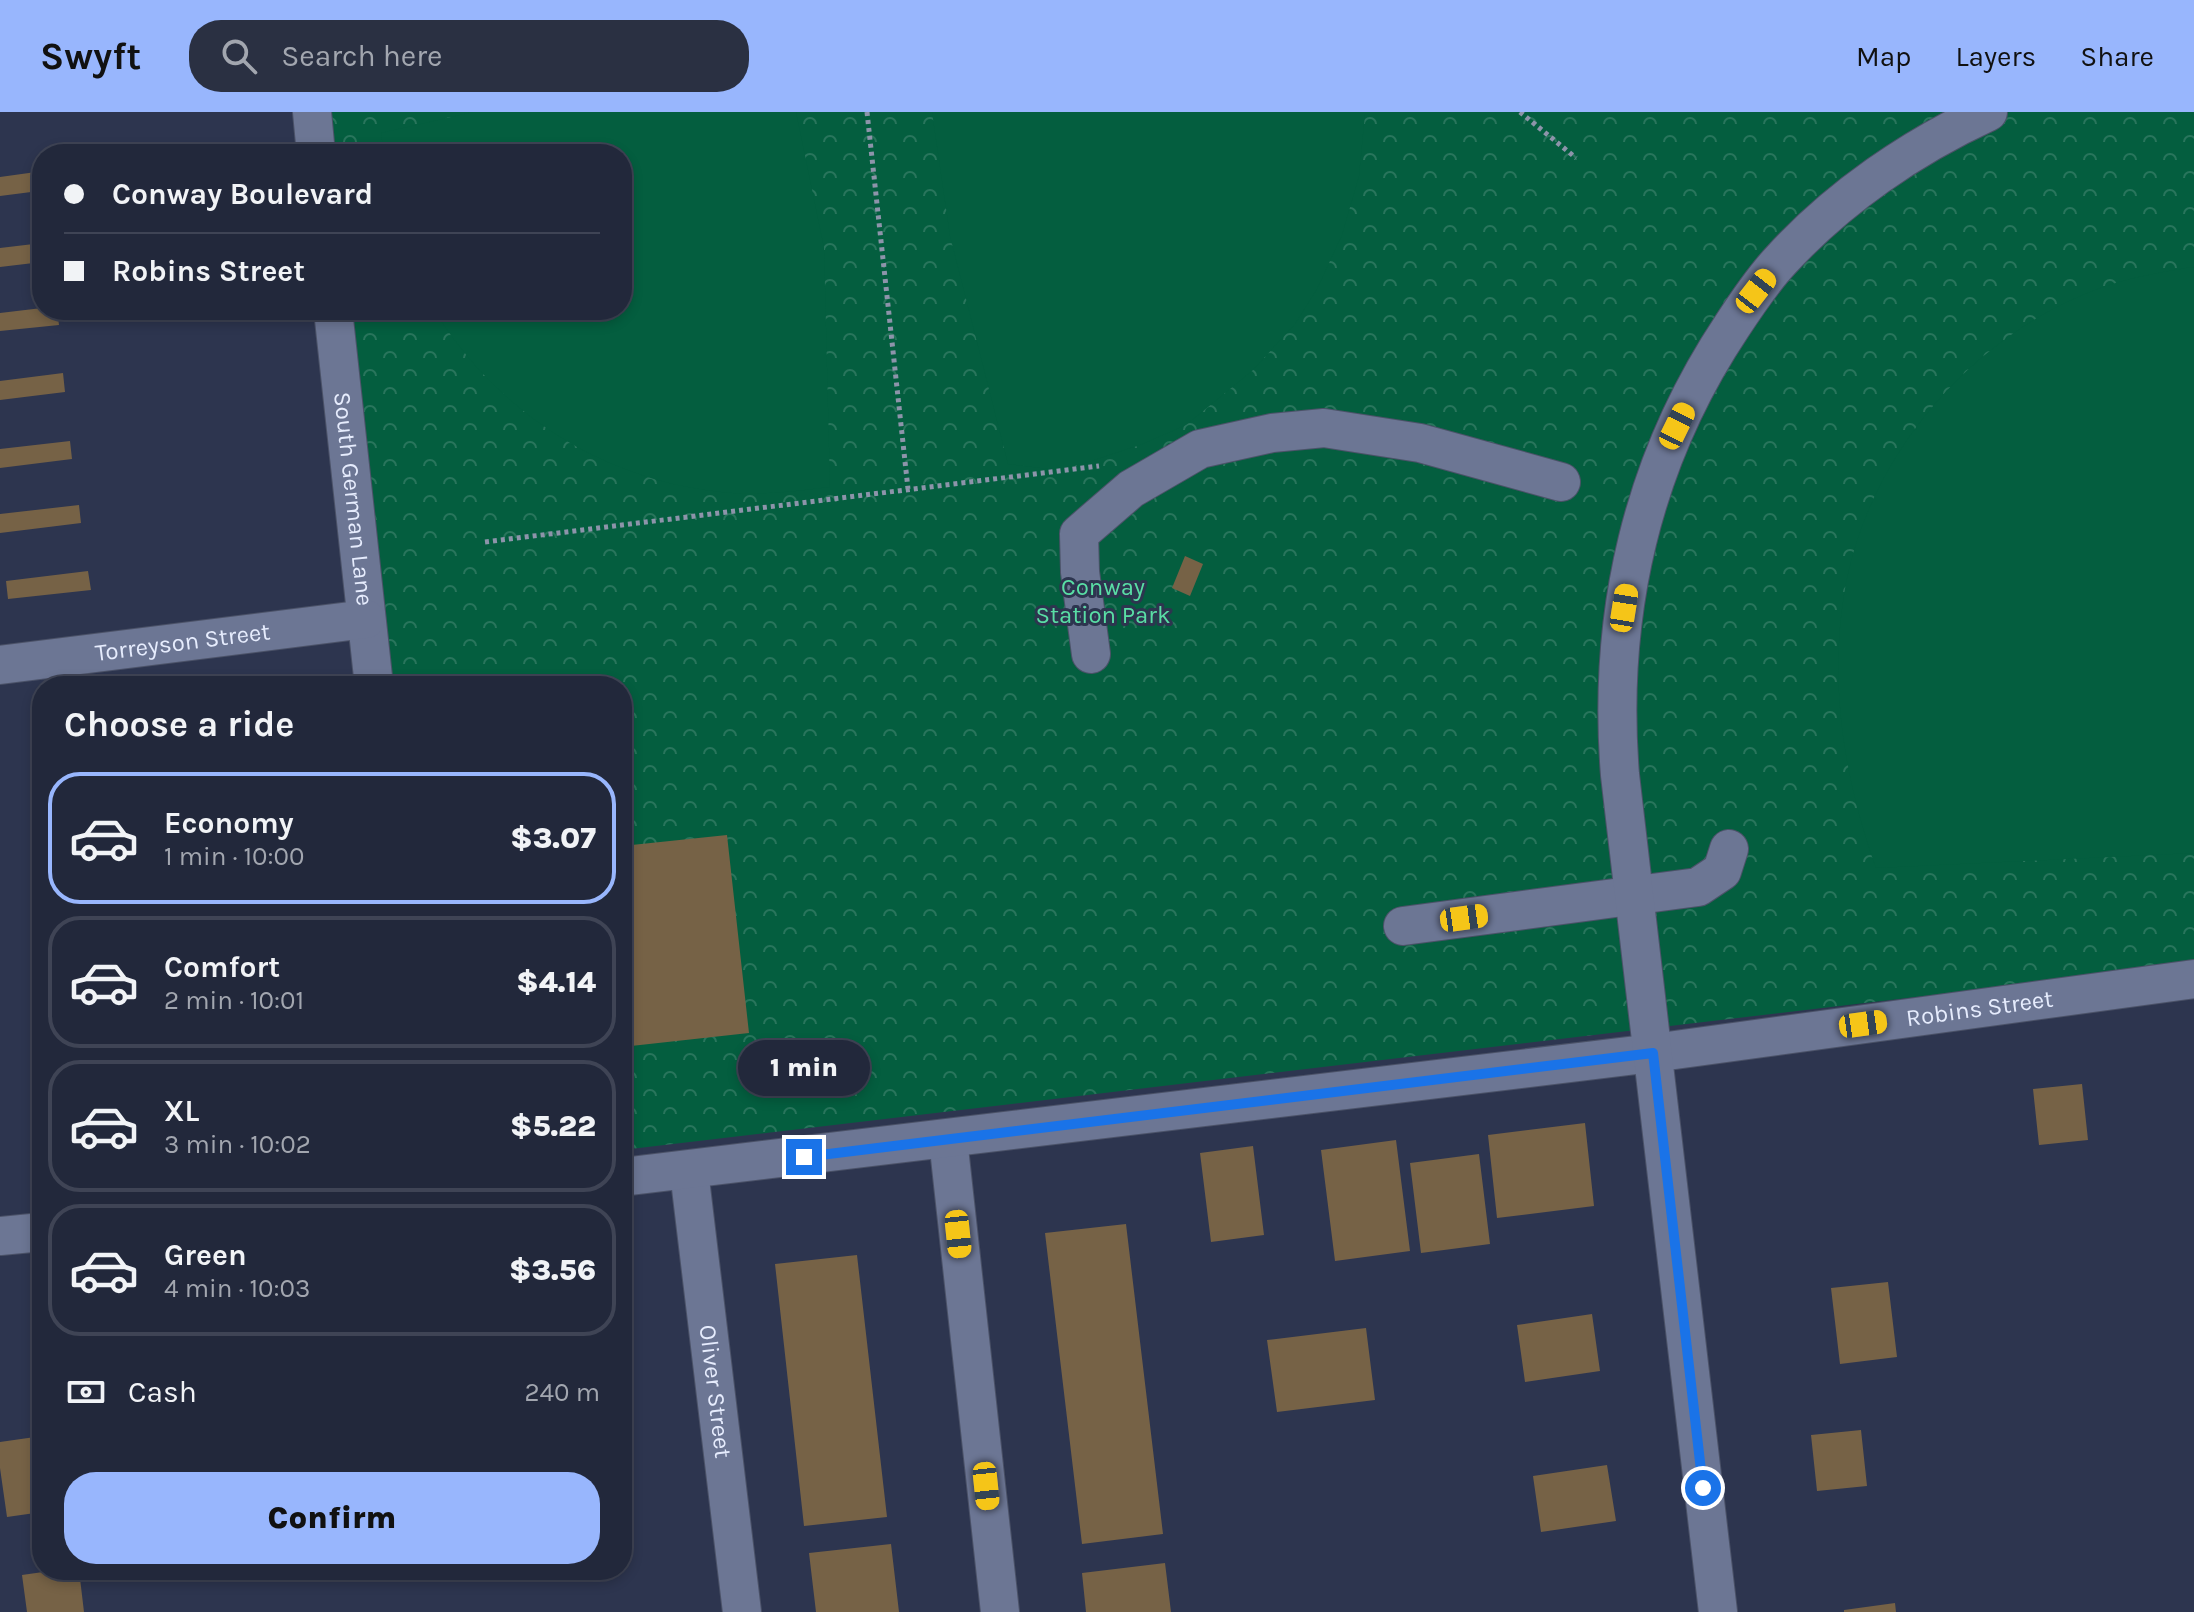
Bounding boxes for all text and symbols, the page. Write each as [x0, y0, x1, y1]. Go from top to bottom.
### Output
search box [189, 20, 749, 92]
text: Swyft [40, 34, 141, 79]
icon: search [217, 34, 261, 78]
text: Search here [281, 38, 443, 74]
text: Map [1856, 40, 1911, 73]
text: Layers [1955, 40, 2036, 73]
text: Share [2080, 40, 2154, 73]
text: Conway Boulevard [112, 176, 373, 212]
text: Robins Street [112, 253, 305, 289]
car [1732, 265, 1780, 317]
street label: South German Lane [328, 390, 379, 607]
car [1656, 399, 1698, 453]
park label: Conway Station Park [1036, 573, 1170, 629]
car [1608, 582, 1640, 634]
street label: Torreyson Street [94, 617, 272, 667]
text: Choose a ride [64, 703, 294, 745]
icon: car [68, 802, 140, 874]
text: Economy [164, 805, 294, 841]
text: $3.07 [510, 820, 596, 856]
text: 1 min · 10:00 [164, 841, 304, 872]
car [1439, 903, 1489, 933]
icon: car [68, 946, 140, 1018]
text: Comfort [164, 949, 280, 985]
text: $4.14 [516, 964, 596, 1000]
street label: Robins Street [1904, 984, 2055, 1032]
text: 2 min · 10:01 [164, 985, 304, 1016]
car [1838, 1009, 1888, 1039]
callout: 1 min [738, 1041, 870, 1097]
text: 1 min [770, 1052, 838, 1083]
icon: car [68, 1090, 140, 1162]
text: XL [164, 1093, 199, 1129]
text: $5.22 [510, 1108, 596, 1144]
text: 3 min · 10:02 [164, 1129, 311, 1160]
route end [786, 1139, 822, 1175]
car [944, 1209, 972, 1259]
icon: car [68, 1234, 140, 1306]
text: Green [164, 1237, 247, 1273]
text: $3.56 [509, 1252, 596, 1288]
text: 4 min · 10:03 [164, 1273, 310, 1304]
street label: Oliver Street [694, 1323, 737, 1460]
icon: cash [64, 1370, 108, 1414]
text: Cash [128, 1374, 197, 1410]
text: 240 m [524, 1377, 600, 1408]
car [972, 1461, 1000, 1511]
route start [1685, 1470, 1721, 1506]
button: Confirm [64, 1472, 600, 1564]

